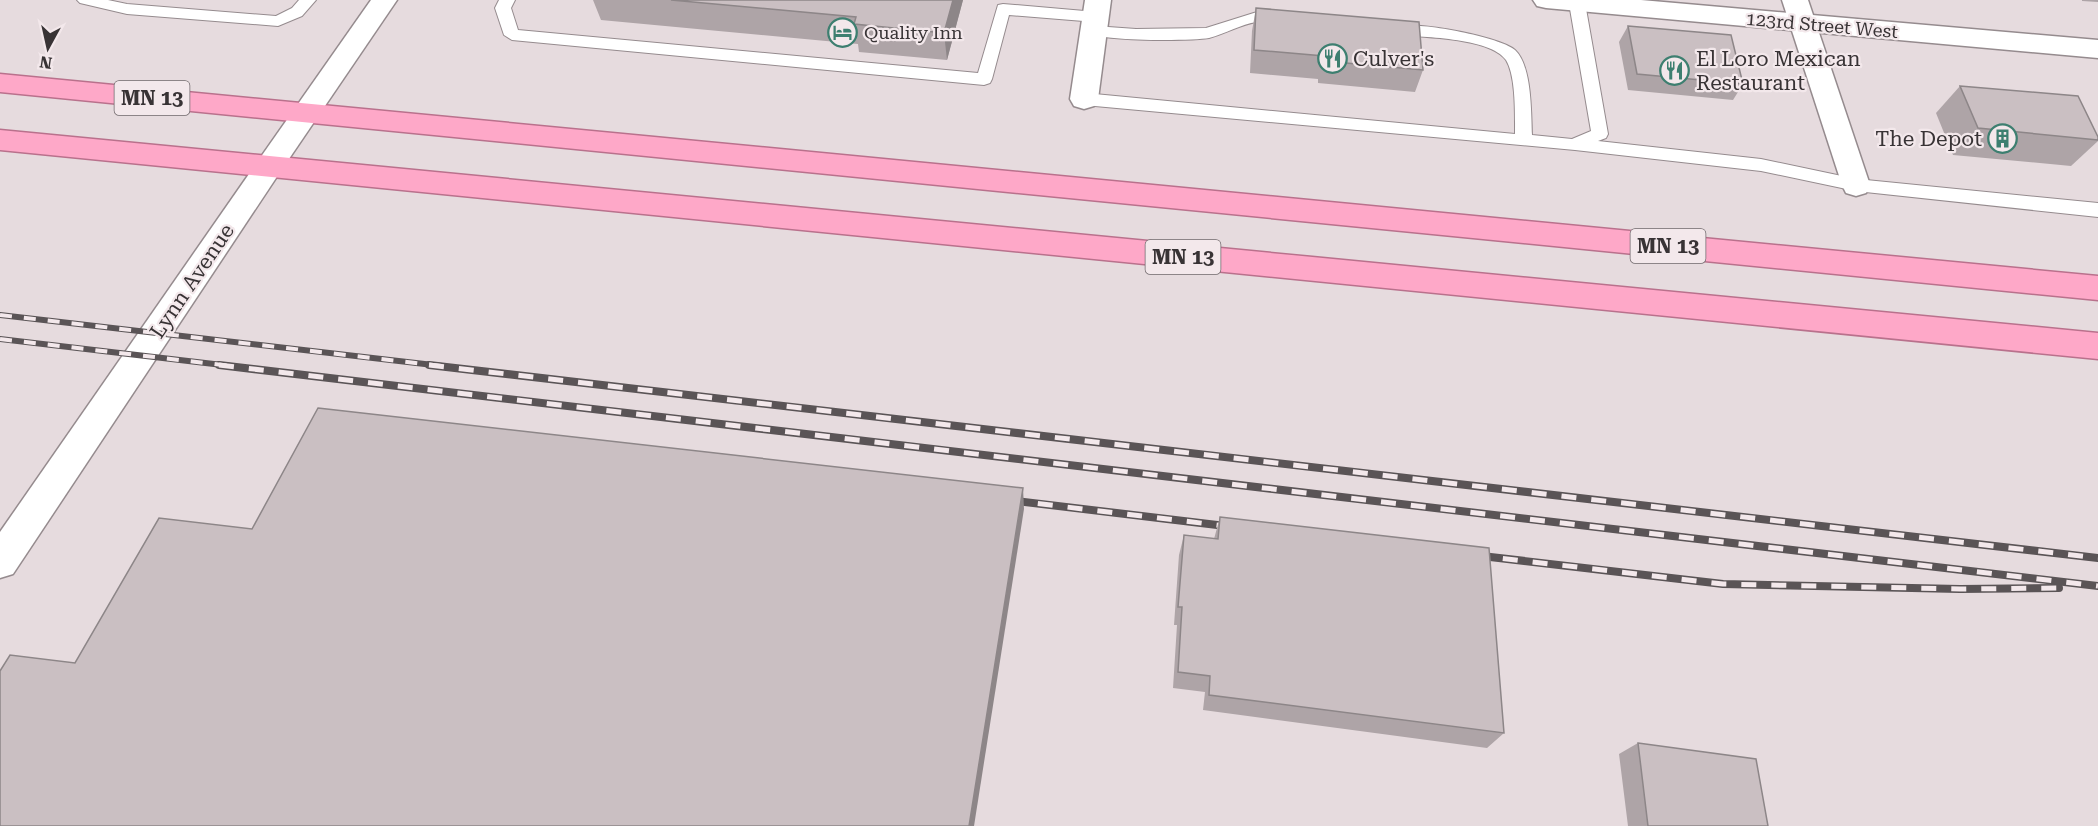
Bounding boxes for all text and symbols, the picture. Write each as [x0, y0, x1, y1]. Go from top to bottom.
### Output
street label: 123rd Street West [1745, 8, 1899, 42]
hotel icon: Quality Inn [827, 16, 859, 48]
north arrow [18, 18, 78, 78]
place label: Quality Inn [864, 22, 963, 43]
restaurant icon: Culver's [1316, 43, 1348, 75]
place label: Culver's [1353, 47, 1434, 71]
place label: El Loro Mexican Restaurant [1696, 47, 1861, 95]
text: N [39, 52, 53, 73]
restaurant icon: El Loro Mexican Restaurant [1659, 55, 1691, 87]
road number: MN 13 [114, 81, 190, 115]
building icon: The Depot [1987, 123, 2019, 155]
place label: The Depot [1875, 127, 1982, 151]
street label: Lynn Avenue [145, 219, 239, 343]
road number: MN 13 [1630, 229, 1706, 263]
road number: MN 13 [1146, 240, 1220, 274]

